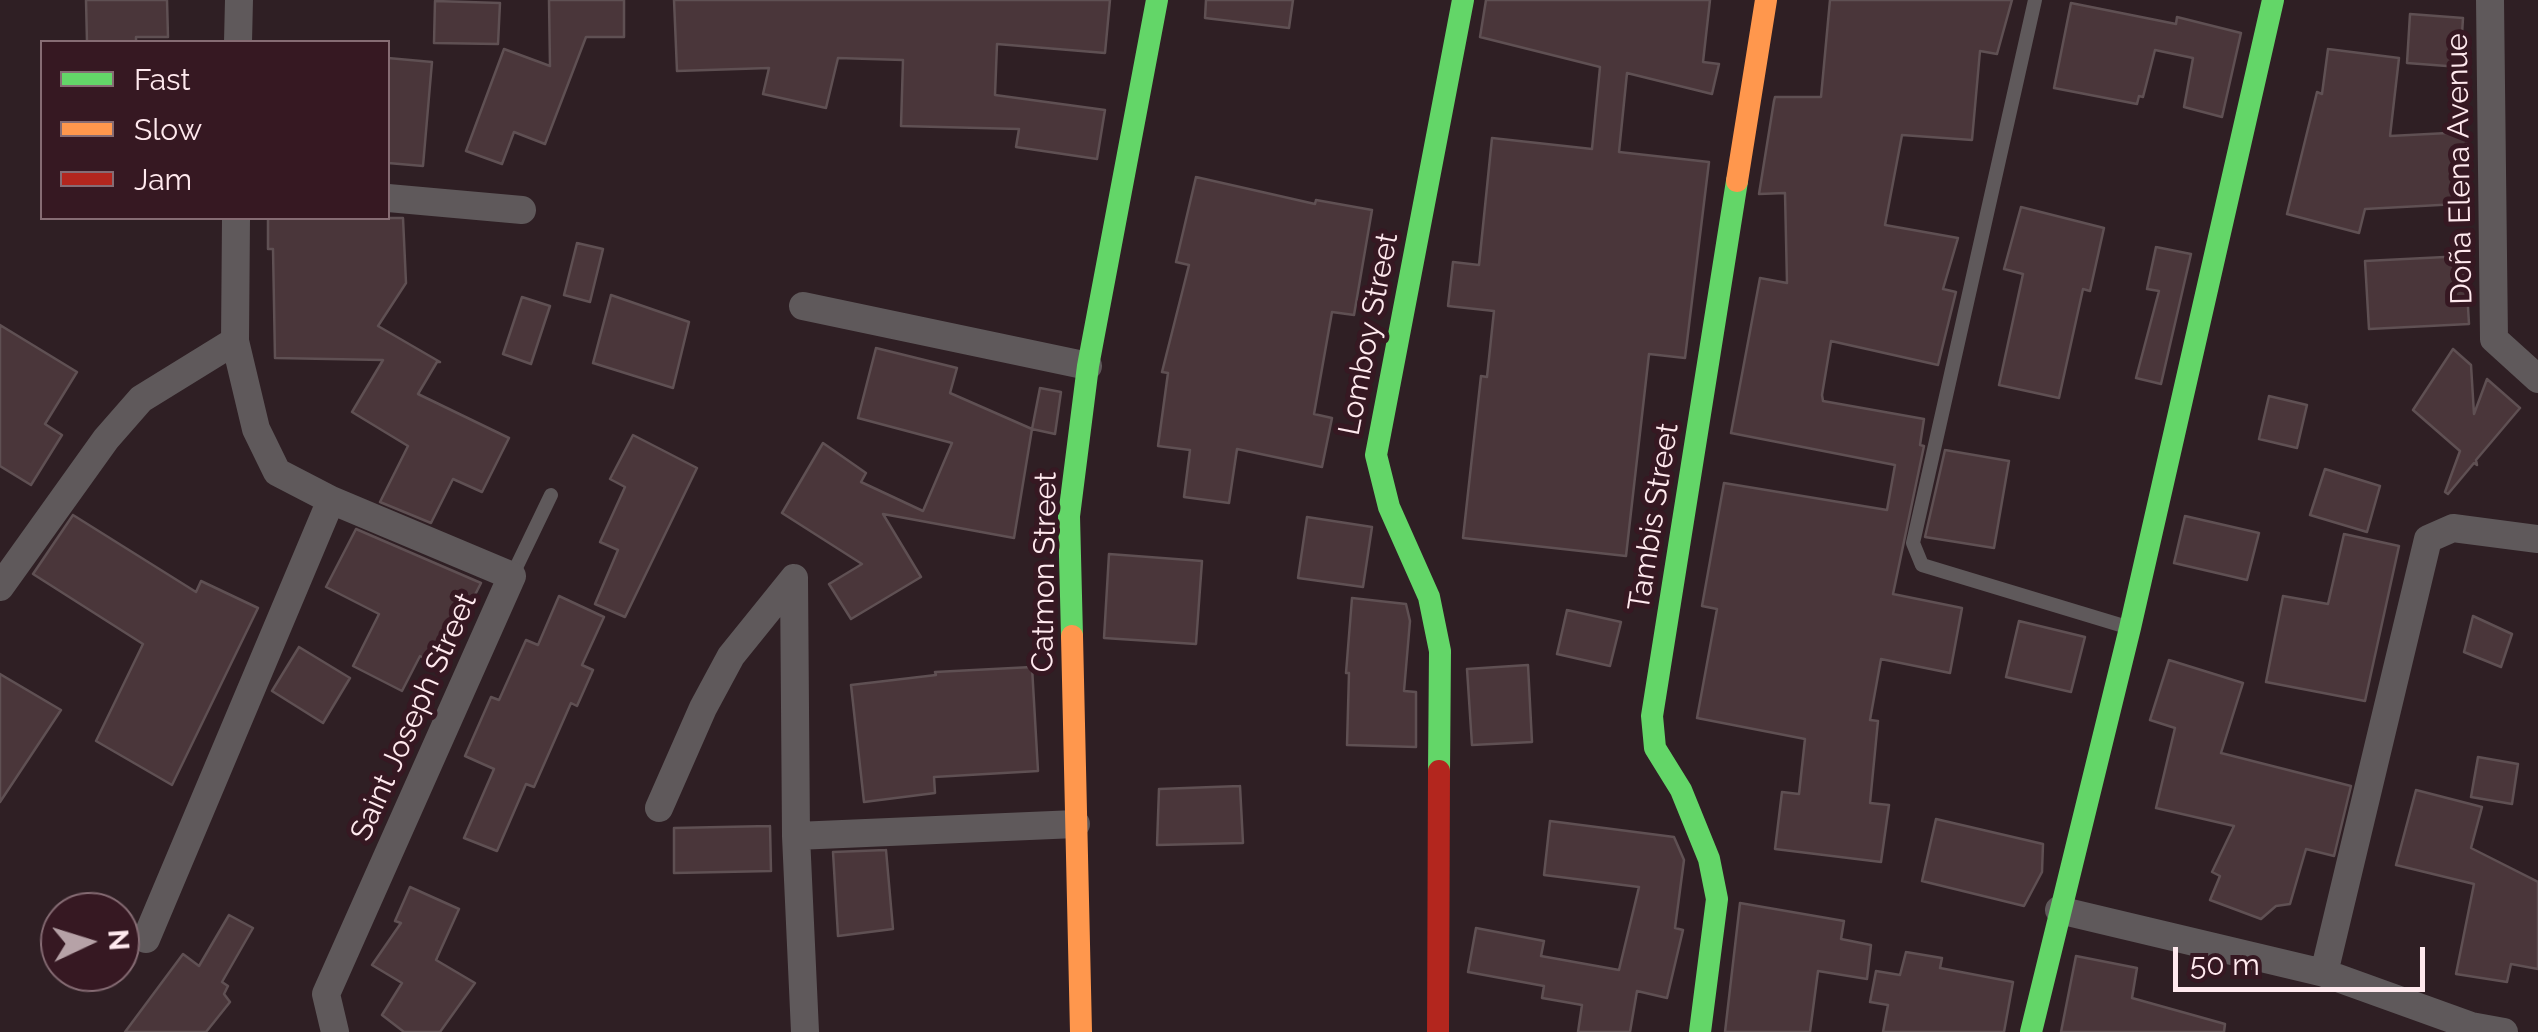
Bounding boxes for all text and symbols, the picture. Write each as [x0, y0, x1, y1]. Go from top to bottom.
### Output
street label: Doña Elena Avenue [2440, 33, 2480, 305]
legend [40, 40, 390, 220]
text: Fast [134, 62, 191, 97]
text: Slow [134, 112, 202, 147]
text: Jam [134, 162, 192, 197]
street label: Lomboy Street [1332, 230, 1406, 438]
street label: Tambis Street [1621, 421, 1687, 613]
street label: Catmon Street [1025, 471, 1065, 673]
street label: Saint Joseph Street [343, 588, 485, 846]
north arrow [40, 892, 140, 992]
scale bar [2178, 927, 2430, 989]
text: N [101, 928, 136, 952]
text: 50 m [2190, 947, 2260, 982]

